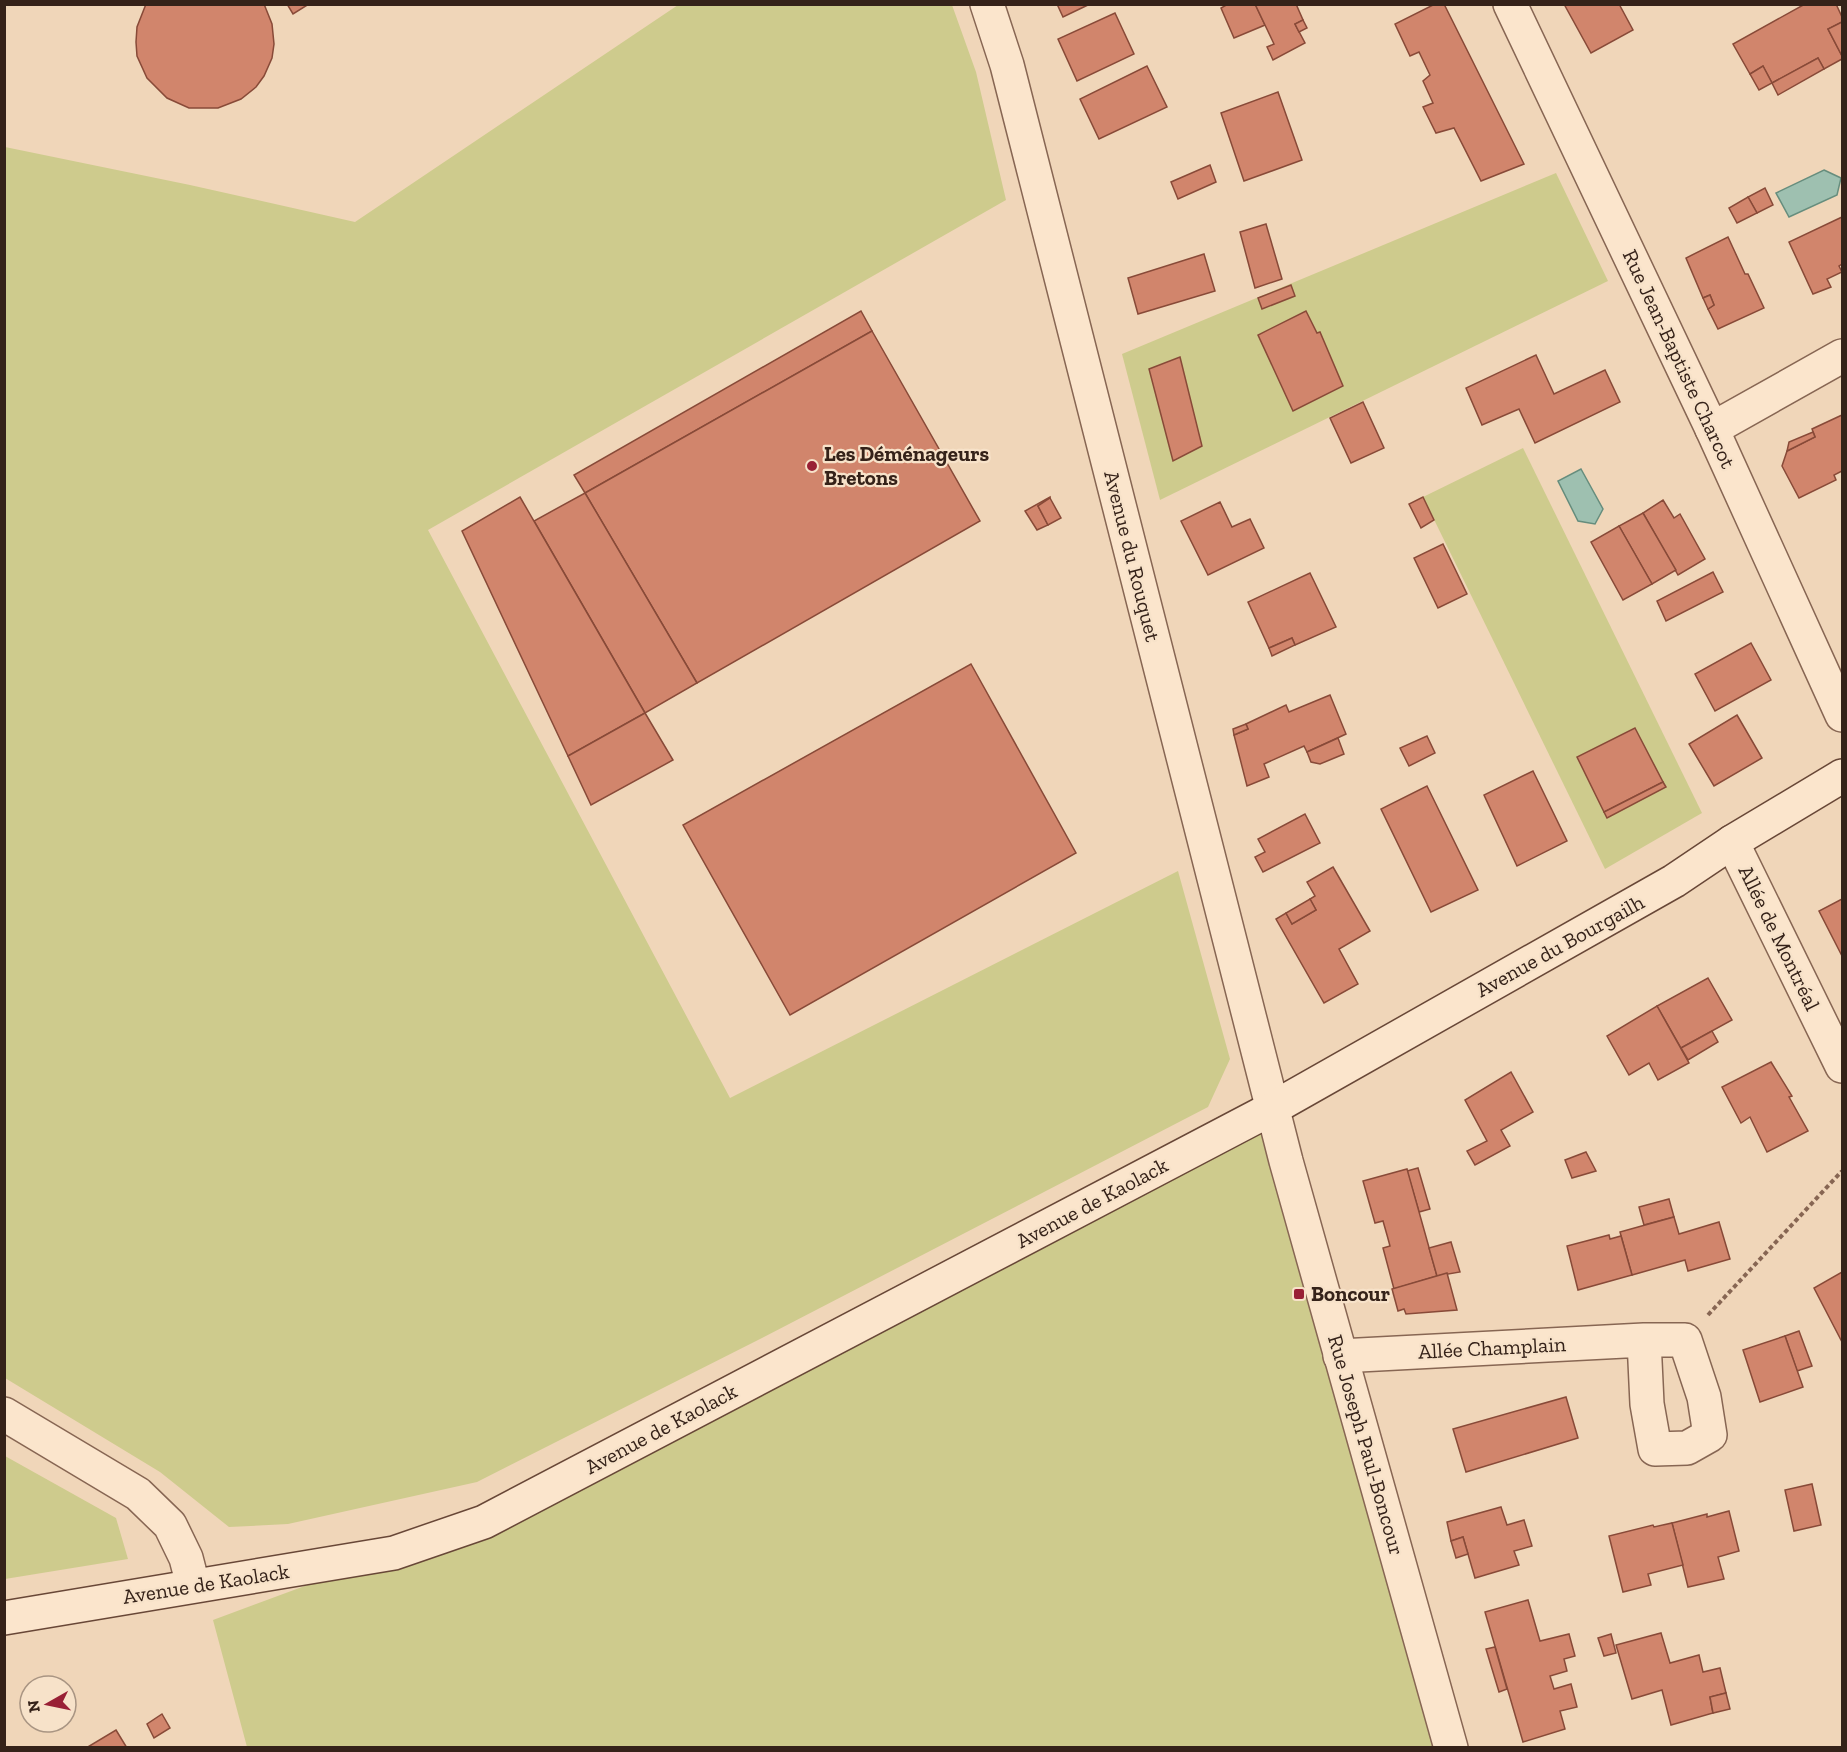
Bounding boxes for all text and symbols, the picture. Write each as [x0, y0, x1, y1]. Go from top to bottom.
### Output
street label: Rue Jean-Baptiste Charcot [1618, 245, 1741, 472]
place label: Les Déménageurs Bretons [824, 441, 989, 490]
marker: Les Déménageurs Bretons [805, 459, 819, 473]
street label: Avenue du Rouquet [1099, 468, 1166, 644]
street label: Allée de Montréal [1733, 861, 1826, 1015]
street label: Avenue du Bourgailh [1471, 889, 1648, 1002]
street label: Avenue de Kaolack [1012, 1152, 1172, 1253]
place label: Boncour [1311, 1281, 1390, 1306]
marker: Boncour [1292, 1287, 1306, 1301]
street label: Allée Champlain [1417, 1331, 1567, 1364]
street label: Rue Joseph Paul-Boncour [1323, 1332, 1410, 1558]
street label: Avenue de Kaolack [581, 1378, 741, 1479]
street label: Avenue de Kaolack [121, 1558, 291, 1609]
north arrow [18, 1674, 78, 1734]
text: N [23, 1699, 44, 1714]

